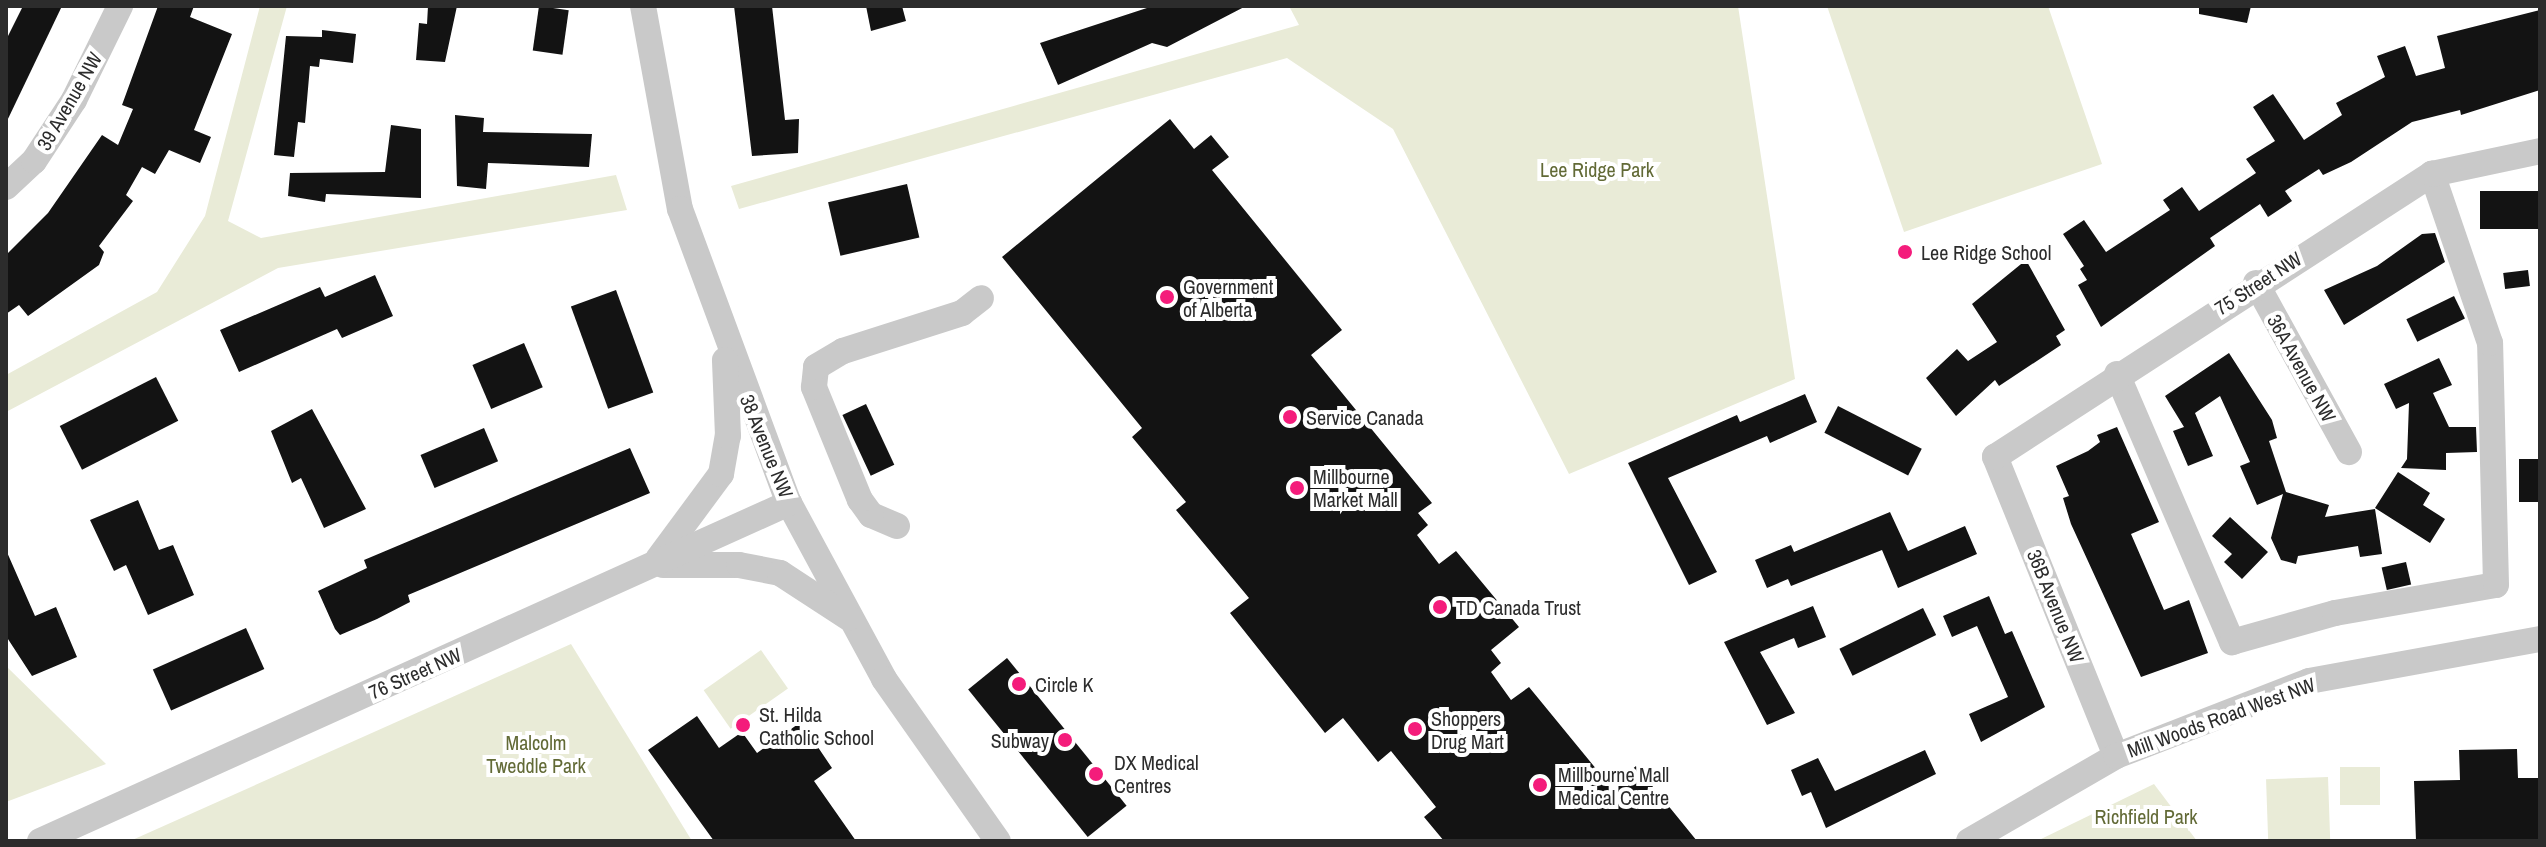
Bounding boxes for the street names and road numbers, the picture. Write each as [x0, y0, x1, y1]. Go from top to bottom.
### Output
street label: 39 Avenue NW [31, 47, 107, 155]
street label: 75 Street NW [2210, 246, 2306, 320]
street label: 36A Avenue NW [2262, 309, 2342, 427]
street label: 38 Avenue NW [735, 391, 799, 501]
street label: 36B Avenue NW [2022, 545, 2090, 667]
street label: 76 Street NW [365, 642, 465, 704]
street label: Mill Woods Road West NW [2124, 672, 2318, 762]

